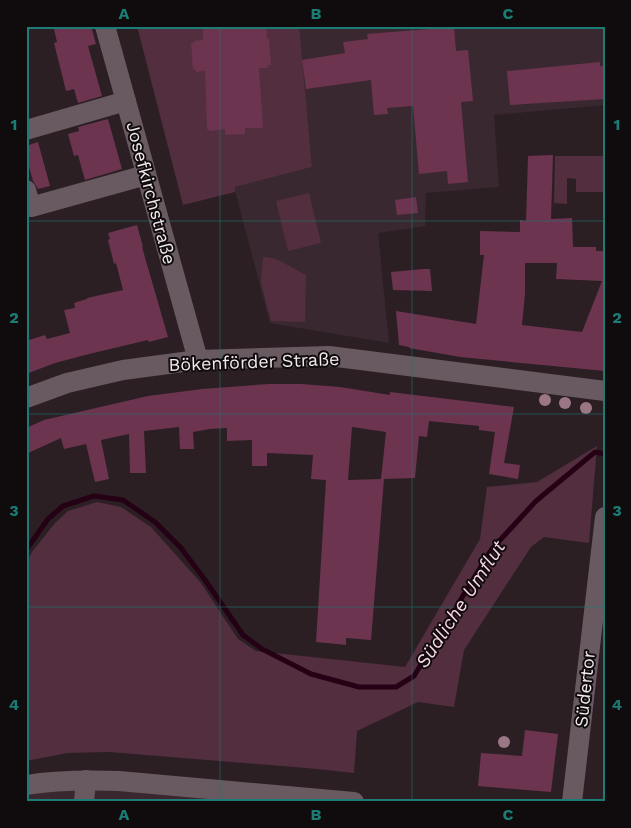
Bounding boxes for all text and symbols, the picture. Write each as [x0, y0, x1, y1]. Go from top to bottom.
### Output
text: A [119, 4, 130, 23]
text: B [311, 4, 322, 23]
text: C [503, 4, 514, 23]
text: 1 [11, 115, 17, 134]
text: 1 [614, 115, 620, 134]
street label: Josefkirchstraße [122, 119, 181, 266]
text: 2 [9, 308, 19, 327]
text: 2 [612, 308, 622, 327]
street label: Bökenförder Straße [168, 348, 340, 375]
text: 3 [9, 501, 19, 520]
text: 3 [612, 501, 622, 520]
water label: Südliche Umflut [411, 536, 510, 672]
street label: Südertor [570, 650, 599, 728]
text: 4 [9, 695, 19, 714]
text: 4 [612, 695, 622, 714]
text: A [119, 805, 130, 824]
text: B [311, 805, 322, 824]
text: C [503, 805, 514, 824]

